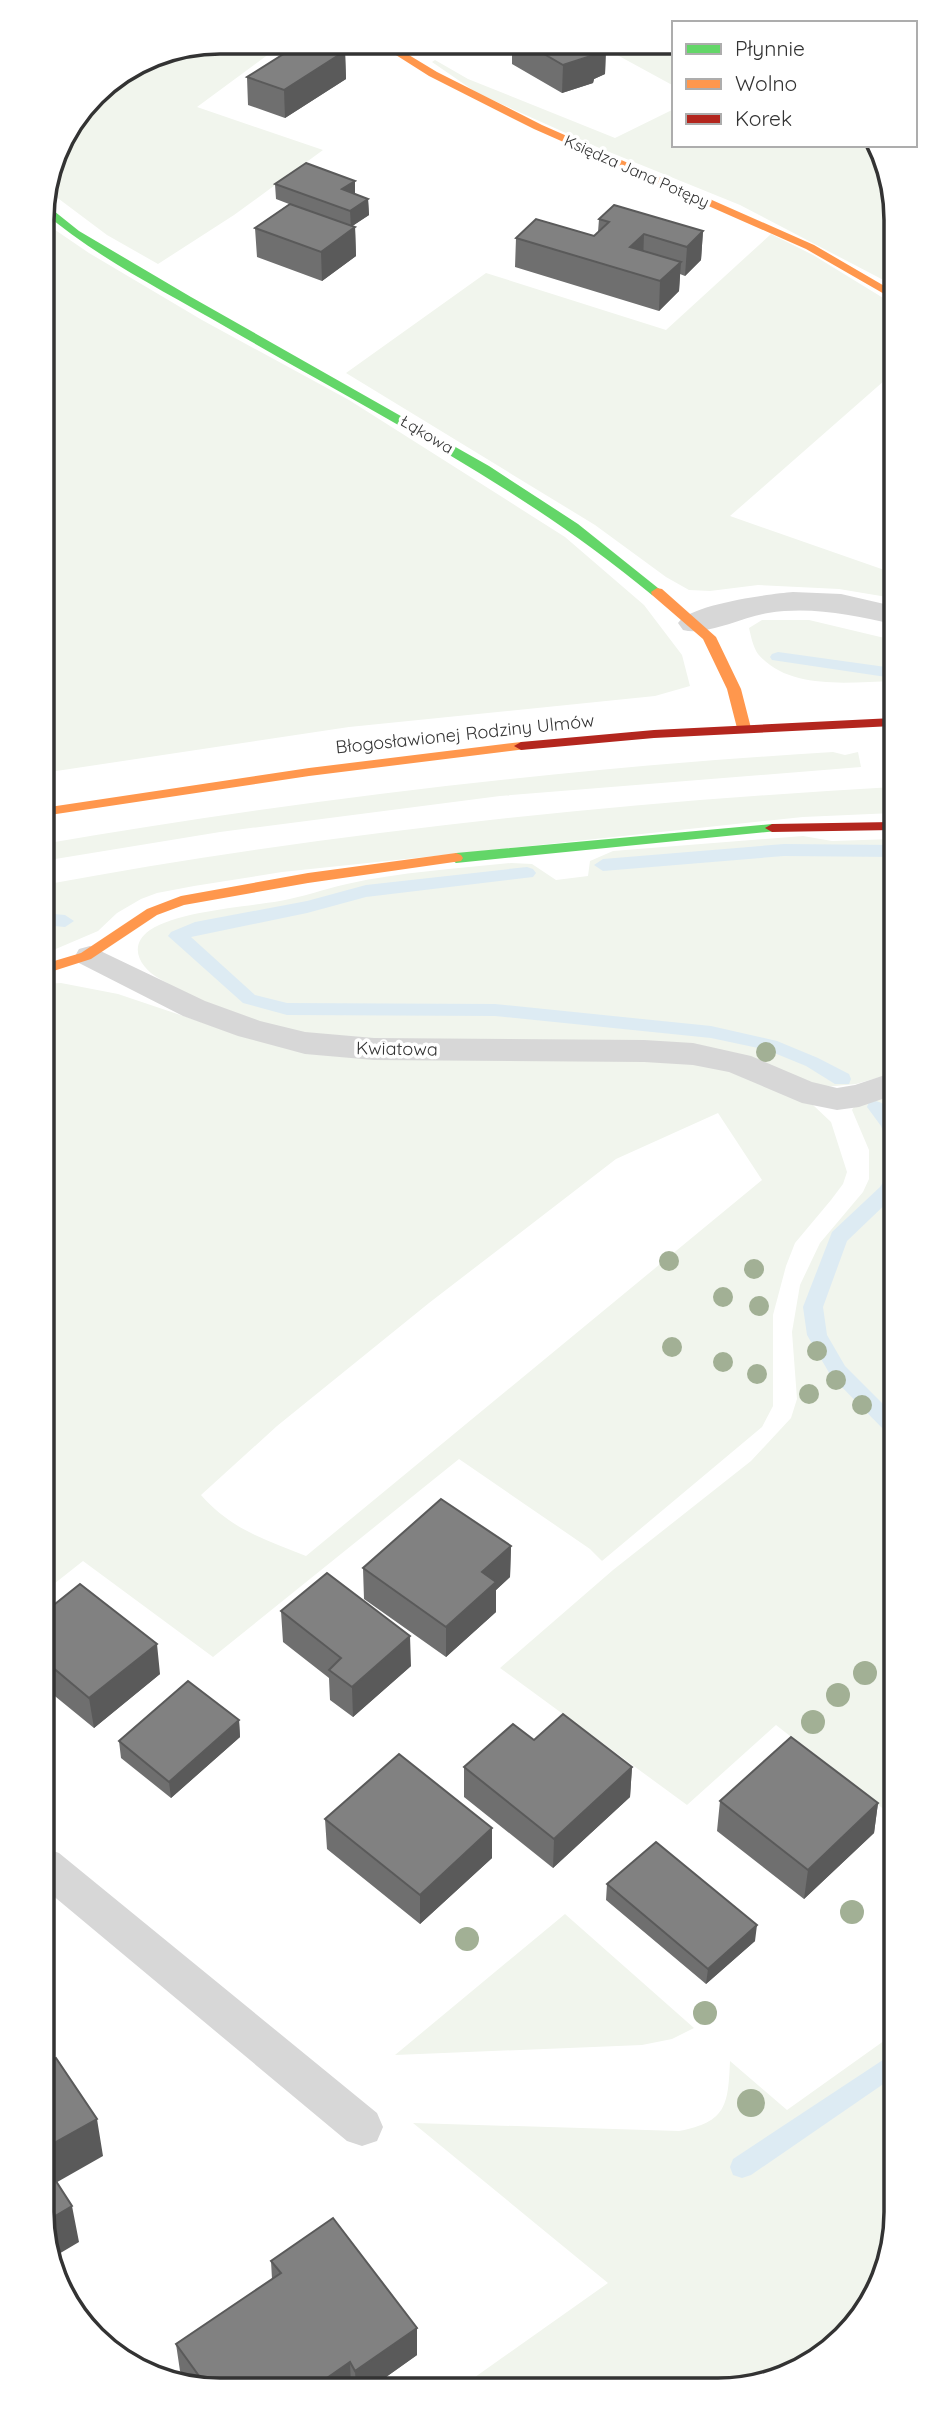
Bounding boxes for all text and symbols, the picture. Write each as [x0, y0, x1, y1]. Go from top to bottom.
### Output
legend [672, 21, 917, 147]
text: Płynnie [735, 35, 805, 61]
text: Wolno [735, 70, 797, 96]
text: Korek [735, 105, 792, 131]
street label: Księdza Jana Potępy [561, 130, 713, 212]
street label: Łąkowa [397, 410, 457, 458]
street label: Błogosławionej Rodziny Ulmów [334, 708, 595, 759]
street label: Kwiatowa [356, 1036, 438, 1061]

